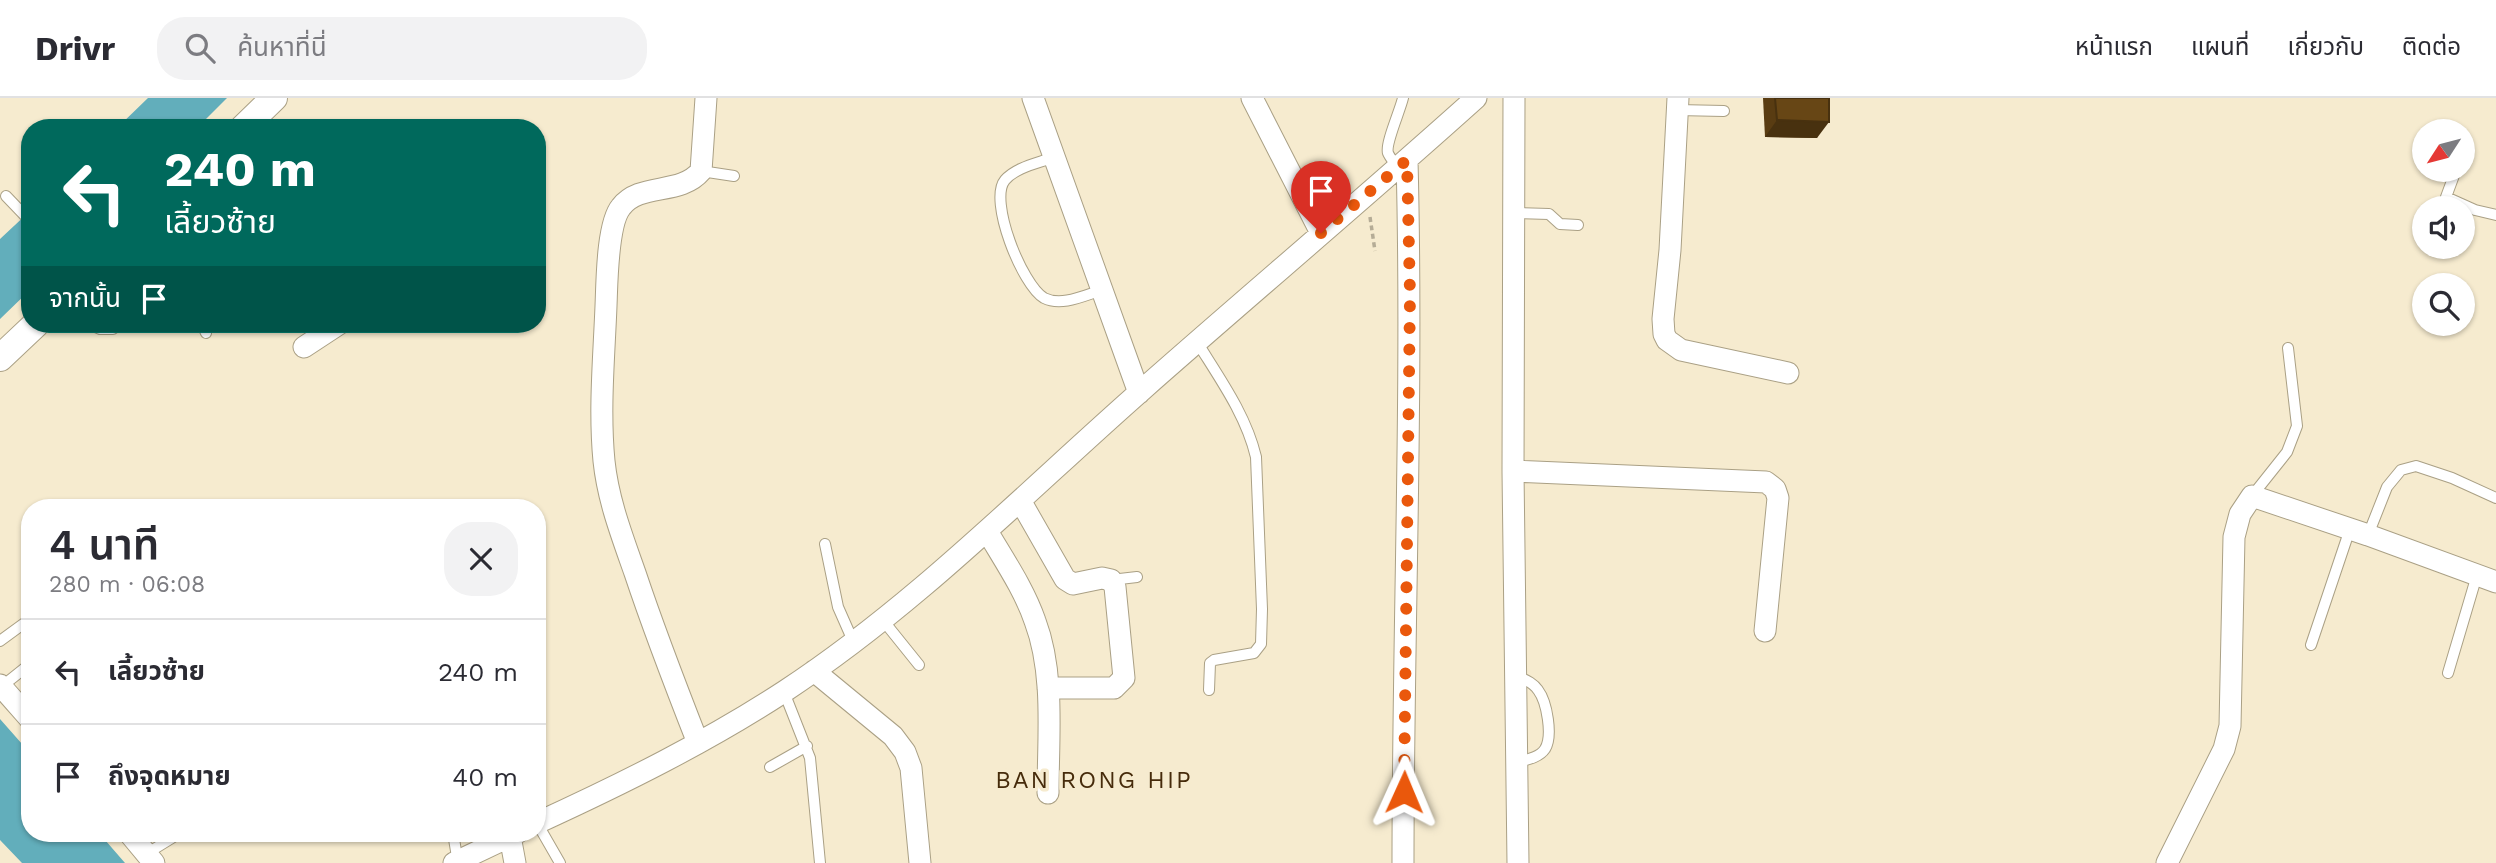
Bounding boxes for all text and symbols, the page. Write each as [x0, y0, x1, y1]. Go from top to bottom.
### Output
search box [157, 17, 647, 80]
text: Drivr [35, 29, 115, 68]
icon: search [181, 29, 219, 67]
text: ค้นหาที่นี่ [237, 32, 327, 62]
text: หน้าแรก [2075, 33, 2153, 61]
text: แผนที่ [2191, 33, 2249, 61]
text: เกี่ยวกับ [2287, 33, 2364, 61]
text: ติดต่อ [2402, 33, 2461, 61]
north arrow [2412, 119, 2474, 182]
map controls [2412, 119, 2475, 336]
text: 240 m [164, 140, 316, 198]
icon: left [49, 147, 140, 238]
pin [1291, 161, 1351, 233]
icon: arrive [1302, 172, 1340, 210]
button: sound [2412, 196, 2475, 259]
text: เลี้ยวซ้าย [164, 203, 276, 241]
button: search [2412, 273, 2475, 336]
icon: arrive [135, 280, 173, 318]
text: จากนั้น [49, 283, 121, 313]
text: 4 นาที [49, 520, 159, 569]
button: close [444, 522, 518, 596]
text: 280 m · 06:08 [49, 571, 205, 598]
icon: left [49, 653, 87, 691]
text: เลี้ยวซ้าย [108, 656, 205, 686]
text: 240 m [438, 657, 518, 687]
position arrow [1367, 755, 1441, 829]
icon: arrive [49, 758, 87, 796]
text: ถึงจุดหมาย [108, 761, 231, 791]
text: 40 m [452, 762, 518, 792]
district label: BAN RONG HIP [995, 766, 1193, 794]

